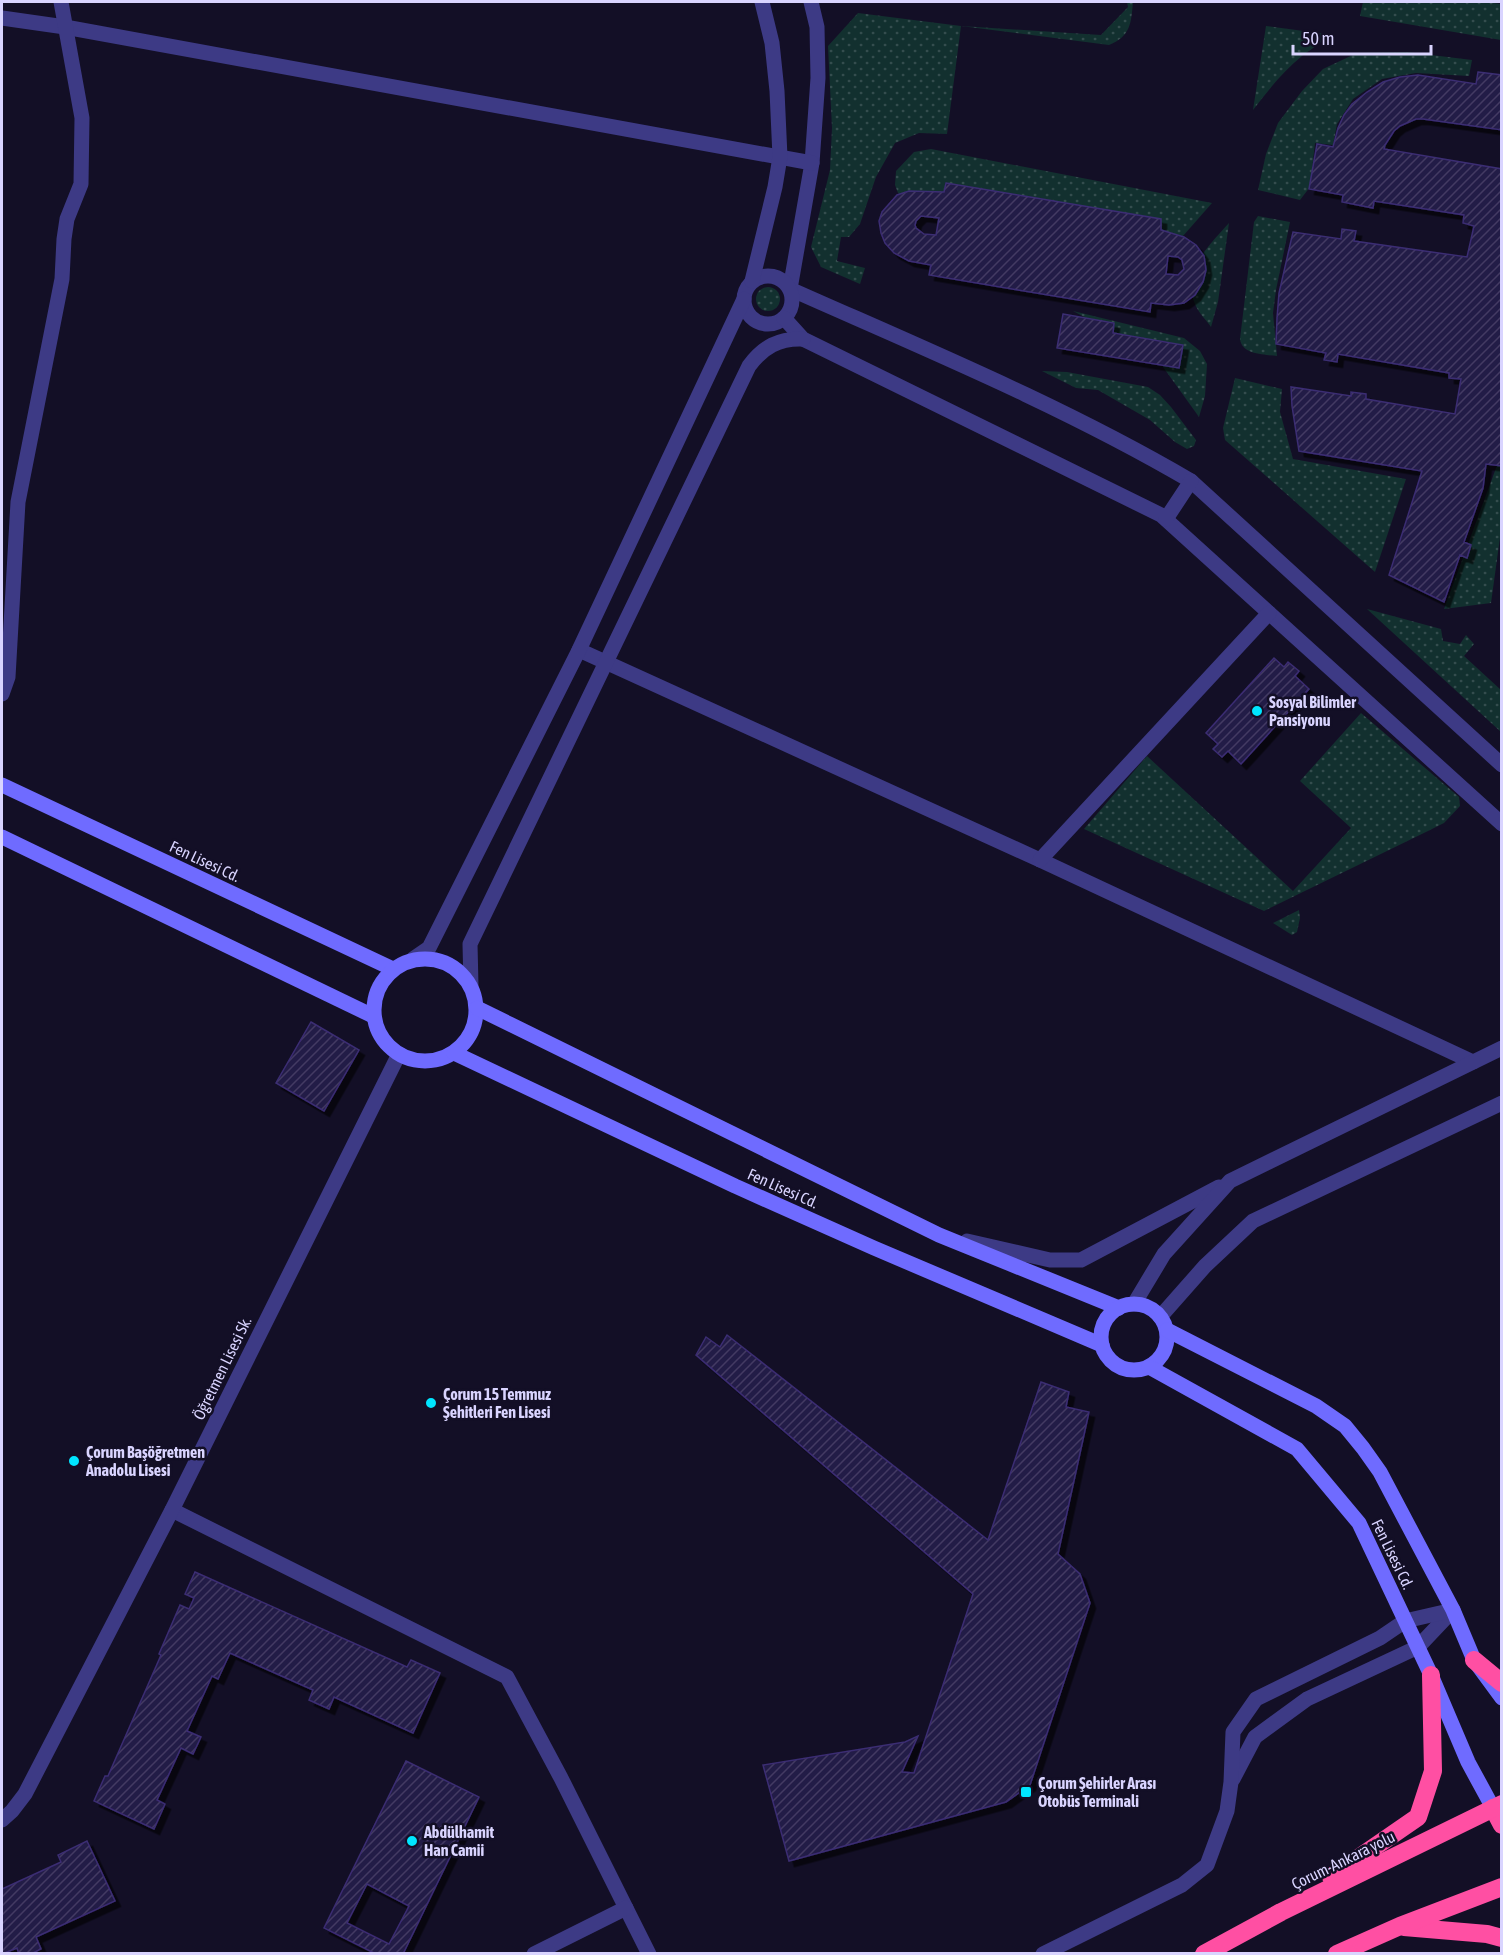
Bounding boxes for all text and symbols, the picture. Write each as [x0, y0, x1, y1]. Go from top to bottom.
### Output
scale bar [1293, 18, 1431, 56]
text: 50 m [1302, 28, 1334, 49]
place label: Sosyal Bilimler Pansiyonu [1269, 693, 1356, 729]
marker: Sosyal Bilimler Pansiyonu [1250, 704, 1264, 718]
street label: Fen Lisesi Cd. [167, 837, 243, 885]
street label: Fen Lisesi Cd. [745, 1164, 821, 1212]
street label: Öğretmen Lisesi Sk. [189, 1313, 256, 1423]
place label: Çorum 15 Temmuz Şehitleri Fen Lisesi [443, 1385, 551, 1421]
marker: Çorum 15 Temmuz Şehitleri Fen Lisesi [424, 1396, 438, 1410]
place label: Çorum Başöğretmen Anadolu Lisesi [85, 1443, 205, 1479]
marker: Çorum Başöğretmen Anadolu Lisesi [67, 1454, 81, 1468]
street label: Fen Lisesi Cd. [1368, 1516, 1418, 1592]
place label: Çorum Şehirler Arası Otobüs Terminali [1038, 1774, 1157, 1810]
marker: Çorum Şehirler Arası Otobüs Terminali [1019, 1785, 1033, 1799]
place label: Abdülhamit Han Camii [423, 1823, 494, 1859]
street label: Çorum-Ankara yolu [1288, 1827, 1398, 1894]
marker: Abdülhamit Han Camii [405, 1834, 419, 1848]

